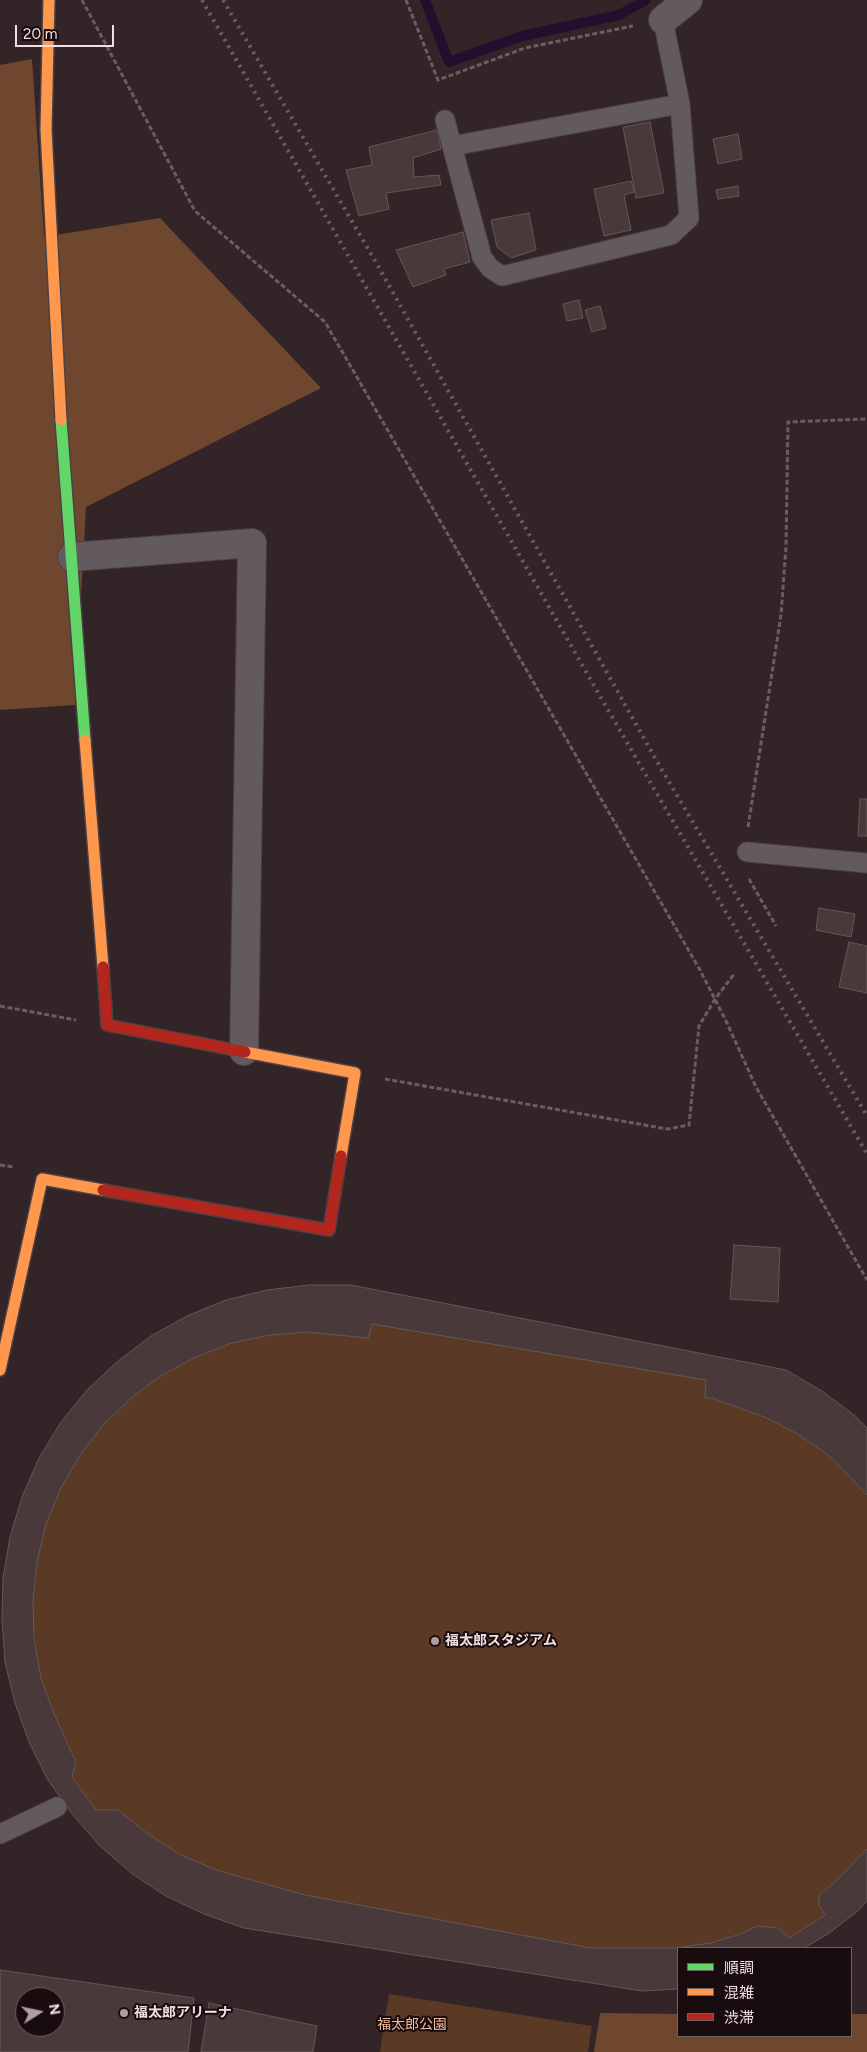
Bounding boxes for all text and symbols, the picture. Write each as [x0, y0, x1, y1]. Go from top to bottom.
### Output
scale bar [18, 15, 116, 47]
text: 20 m [23, 25, 57, 43]
place label: 福太郎スタジアム [445, 1633, 557, 1649]
marker: 福太郎スタジアム [429, 1635, 441, 1647]
legend [677, 1947, 852, 2037]
text: 順調 [724, 1959, 754, 1977]
text: 混雑 [724, 1984, 754, 2002]
north arrow [15, 1987, 65, 2037]
text: N [45, 2003, 64, 2016]
place label: 福太郎アリーナ [134, 2005, 232, 2021]
marker: 福太郎アリーナ [118, 2007, 130, 2019]
text: 渋滞 [724, 2009, 754, 2027]
park label: 福太郎公園 [377, 2017, 447, 2033]

